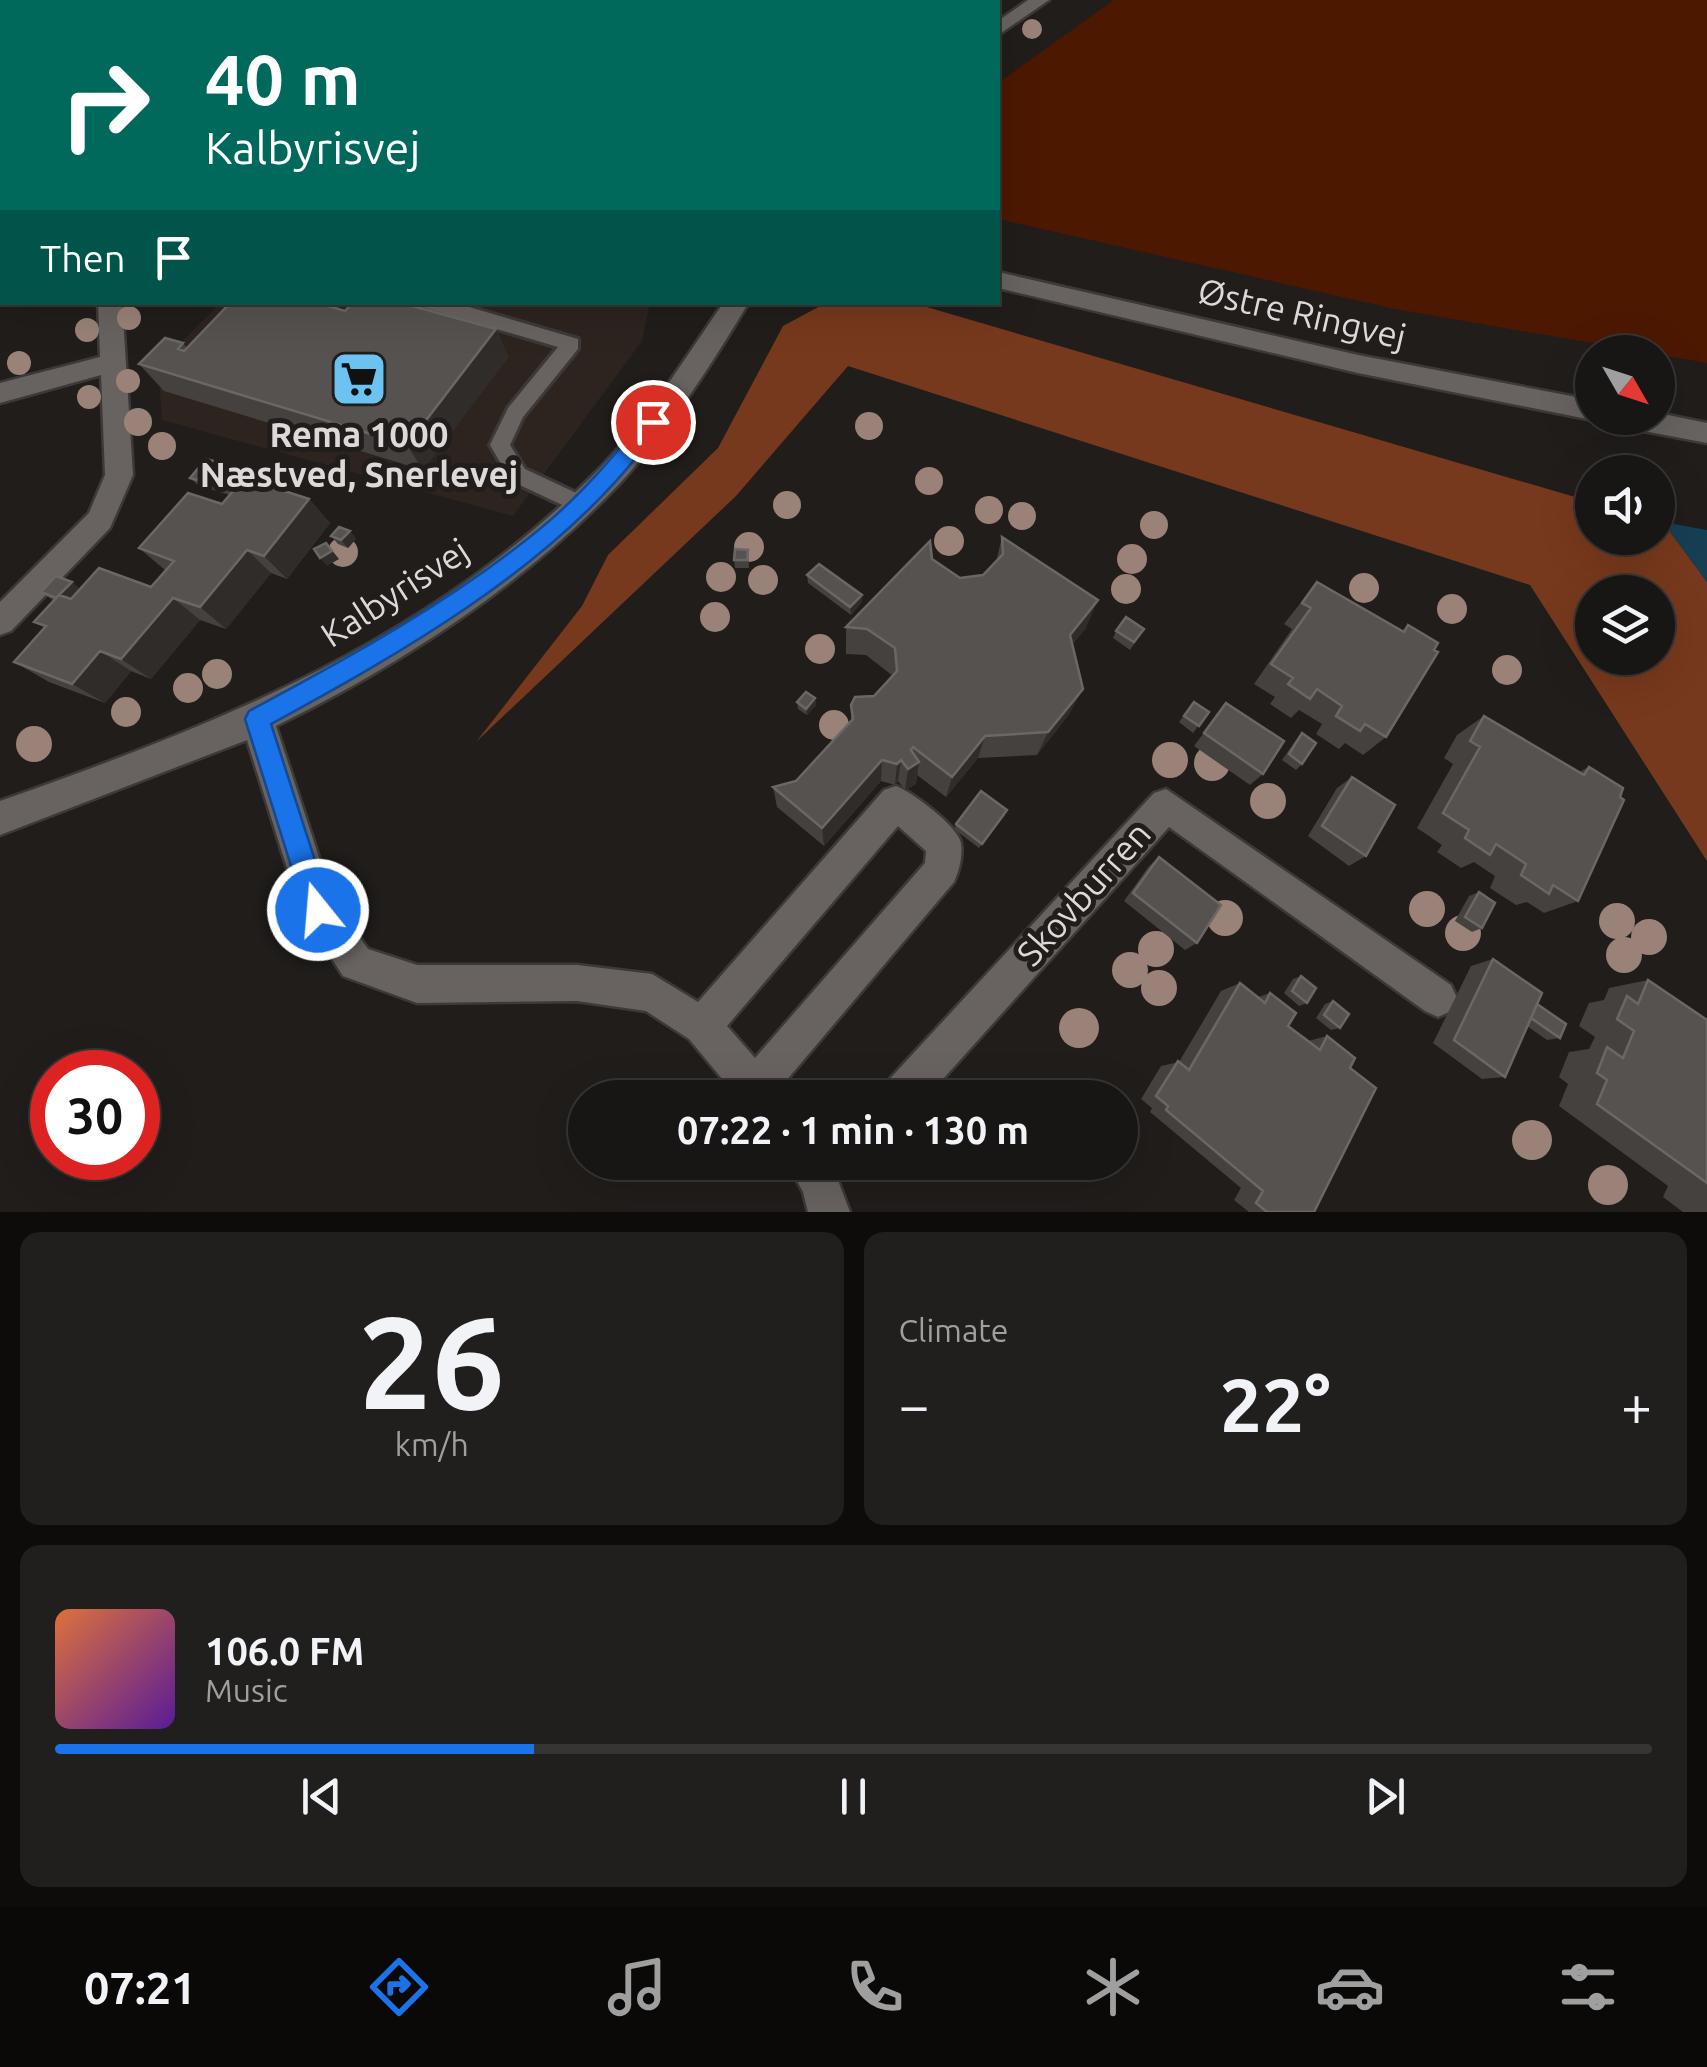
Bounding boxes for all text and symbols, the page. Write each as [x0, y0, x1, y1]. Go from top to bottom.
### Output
icon: right [40, 40, 170, 170]
text: 40 m [205, 40, 361, 118]
text: Kalbyrisvej [205, 122, 420, 173]
icon: arrive [146, 230, 201, 285]
text: Then [40, 237, 126, 279]
street label: Østre Ringvej [1194, 270, 1410, 356]
north arrow [1575, 335, 1675, 435]
map controls [1575, 335, 1675, 675]
supermarket icon: Rema 1000 Næstved, Snerlevej [329, 349, 389, 409]
pin [611, 380, 696, 465]
icon: arrive [626, 395, 681, 450]
place label: Rema 1000 Næstved, Snerlevej [200, 414, 518, 494]
button: sound [1575, 455, 1675, 555]
street label: Kalbyrisvej [313, 530, 476, 655]
button: layers [1575, 575, 1675, 675]
street label: Skovburren [1008, 813, 1158, 973]
position arrow [266, 858, 370, 962]
speed limit sign: 30 [30, 1050, 160, 1180]
text: 07:22 · 1 min · 130 m [677, 1109, 1029, 1151]
text: 26 [358, 1288, 505, 1434]
text: Climate [899, 1312, 1009, 1348]
text: 22° [1220, 1362, 1331, 1446]
text: − [899, 1374, 930, 1435]
text: + [1621, 1374, 1652, 1435]
text: km/h [395, 1426, 469, 1462]
text: 106.0 FM [205, 1630, 364, 1672]
text: Music [205, 1672, 288, 1708]
icon: previous [294, 1769, 349, 1824]
icon: pause [826, 1769, 881, 1824]
icon: next [1358, 1769, 1413, 1824]
icon: directions [364, 1952, 434, 2022]
icon: music [602, 1952, 672, 2022]
icon: phone [840, 1952, 910, 2022]
icon: climate [1078, 1952, 1148, 2022]
icon: car [1315, 1952, 1385, 2022]
icon: filters [1553, 1952, 1623, 2022]
text: 07:21 [84, 1962, 196, 2013]

